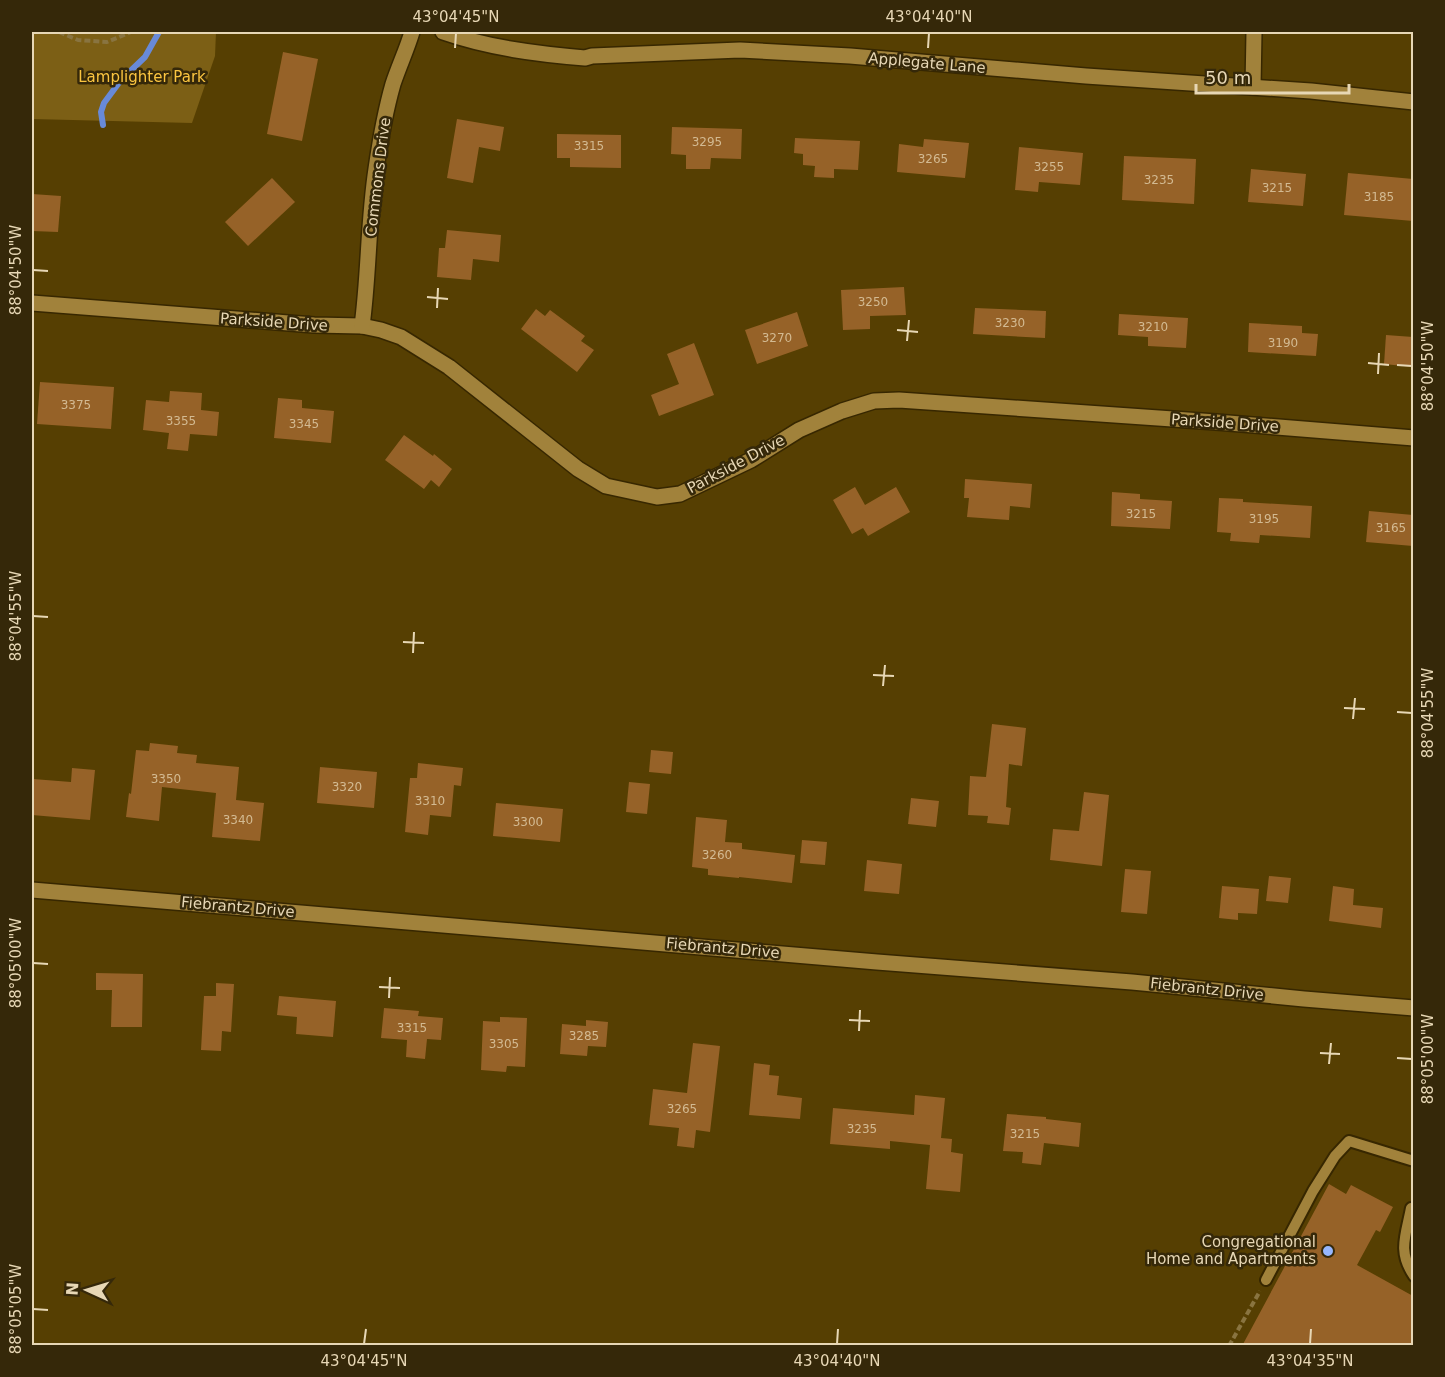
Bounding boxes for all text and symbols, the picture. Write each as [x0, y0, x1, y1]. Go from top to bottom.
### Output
text: 43°04'45"N [412, 8, 500, 26]
text: 43°04'40"N [885, 8, 973, 26]
street label: Applegate Lane [868, 49, 986, 77]
scale bar [1196, 57, 1349, 95]
text: 50 m [1205, 67, 1251, 88]
park label: Lamplighter Park [78, 68, 206, 86]
street label: Commons Drive [362, 116, 394, 238]
house number: 3295 [692, 135, 722, 149]
house number: 3315 [574, 139, 604, 153]
house number: 3265 [918, 152, 948, 166]
house number: 3255 [1034, 160, 1064, 174]
house number: 3235 [1144, 173, 1174, 187]
house number: 3215 [1262, 181, 1292, 195]
house number: 3185 [1364, 190, 1394, 204]
text: 88°04'50"W [7, 225, 25, 315]
house number: 3250 [858, 295, 888, 309]
street label: Parkside Drive [220, 309, 328, 335]
house number: 3230 [995, 316, 1025, 330]
house number: 3210 [1138, 320, 1168, 334]
text: 88°04'50"W [1419, 321, 1437, 411]
house number: 3270 [762, 331, 792, 345]
house number: 3190 [1268, 336, 1298, 350]
house number: 3375 [61, 398, 91, 412]
street label: Parkside Drive [1171, 410, 1279, 436]
house number: 3355 [166, 414, 196, 428]
house number: 3345 [289, 417, 319, 431]
street label: Parkside Drive [684, 431, 788, 497]
house number: 3215 [1126, 507, 1156, 521]
house number: 3195 [1249, 512, 1279, 526]
house number: 3165 [1376, 521, 1406, 535]
text: 88°04'55"W [7, 571, 25, 661]
text: 88°04'55"W [1419, 668, 1437, 758]
house number: 3350 [151, 772, 181, 786]
house number: 3320 [332, 780, 362, 794]
house number: 3310 [415, 794, 445, 808]
house number: 3340 [223, 813, 253, 827]
house number: 3300 [513, 815, 543, 829]
house number: 3260 [702, 848, 732, 862]
street label: Fiebrantz Drive [181, 893, 295, 921]
text: 88°05'00"W [7, 918, 25, 1008]
street label: Fiebrantz Drive [666, 934, 780, 962]
street label: Fiebrantz Drive [1149, 974, 1265, 1004]
text: 88°05'00"W [1419, 1014, 1437, 1104]
house number: 3315 [397, 1021, 427, 1035]
house number: 3285 [569, 1029, 599, 1043]
house number: 3305 [489, 1037, 519, 1051]
house number: 3265 [667, 1102, 697, 1116]
house number: 3235 [847, 1122, 877, 1136]
house number: 3215 [1010, 1127, 1040, 1141]
place label: Congregational Home and Apartments [1146, 1233, 1316, 1268]
marker: Congregational Home and Apartments [1321, 1244, 1335, 1258]
north arrow [57, 1260, 117, 1320]
text: 88°05'05"W [7, 1264, 25, 1354]
text: N [63, 1282, 82, 1296]
text: 43°04'45"N [320, 1352, 408, 1370]
text: 43°04'40"N [793, 1352, 881, 1370]
text: 43°04'35"N [1266, 1352, 1354, 1370]

